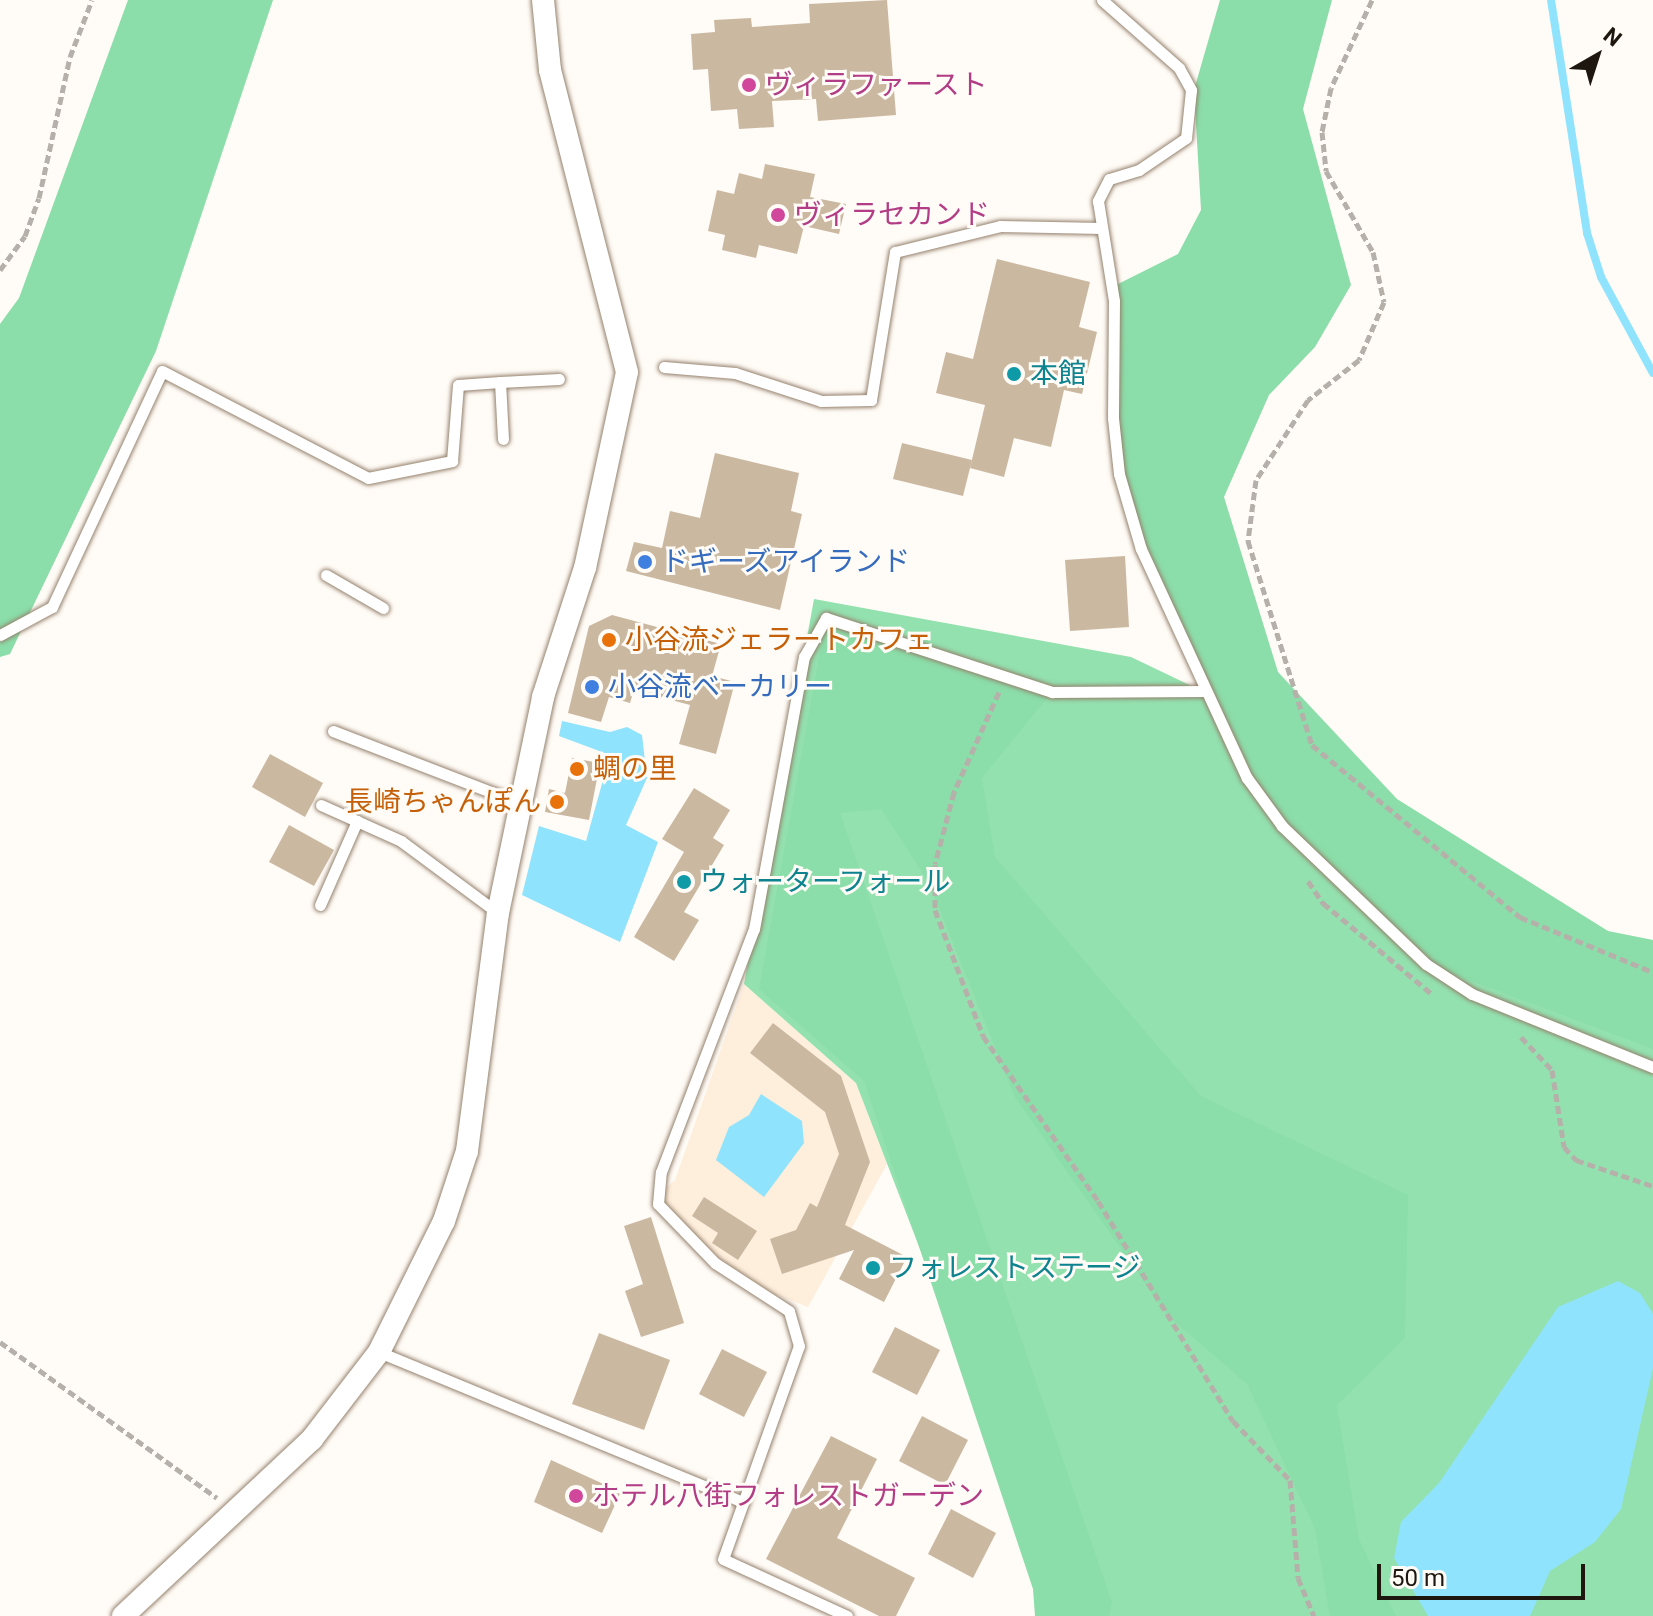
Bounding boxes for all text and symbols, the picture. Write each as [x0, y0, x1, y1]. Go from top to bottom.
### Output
north arrow [1557, 16, 1637, 96]
text: N [1599, 22, 1626, 52]
place label: ヴィラファースト [765, 68, 989, 102]
marker: ヴィラファースト [740, 76, 758, 94]
place label: ヴィラセカンド [794, 198, 990, 232]
marker: ヴィラセカンド [769, 206, 787, 224]
place label: 本館 [1030, 357, 1086, 391]
marker: 本館 [1005, 365, 1023, 383]
place label: ドギーズアイランド [661, 545, 913, 579]
marker: ドギーズアイランド [636, 553, 654, 571]
place label: 小谷流ジェラートカフェ [625, 623, 933, 657]
marker: 小谷流ジェラートカフェ [600, 631, 618, 649]
place label: 小谷流ベーカリー [608, 670, 832, 704]
marker: 小谷流ベーカリー [583, 678, 601, 696]
place label: 蜩の里 [593, 752, 677, 786]
marker: 蜩の里 [568, 760, 586, 778]
place label: 長崎ちゃんぽん [345, 785, 541, 819]
marker: 長崎ちゃんぽん [548, 793, 566, 811]
place label: ウォーターフォール [700, 865, 952, 899]
marker: ウォーターフォール [675, 873, 693, 891]
place label: フォレストステージ [889, 1251, 1141, 1285]
marker: フォレストステージ [864, 1259, 882, 1277]
place label: ホテル八街フォレストガーデン [592, 1479, 984, 1513]
marker: ホテル八街フォレストガーデン [567, 1487, 585, 1505]
scale bar [1381, 1548, 1589, 1598]
text: 50 m [1391, 1564, 1445, 1592]

